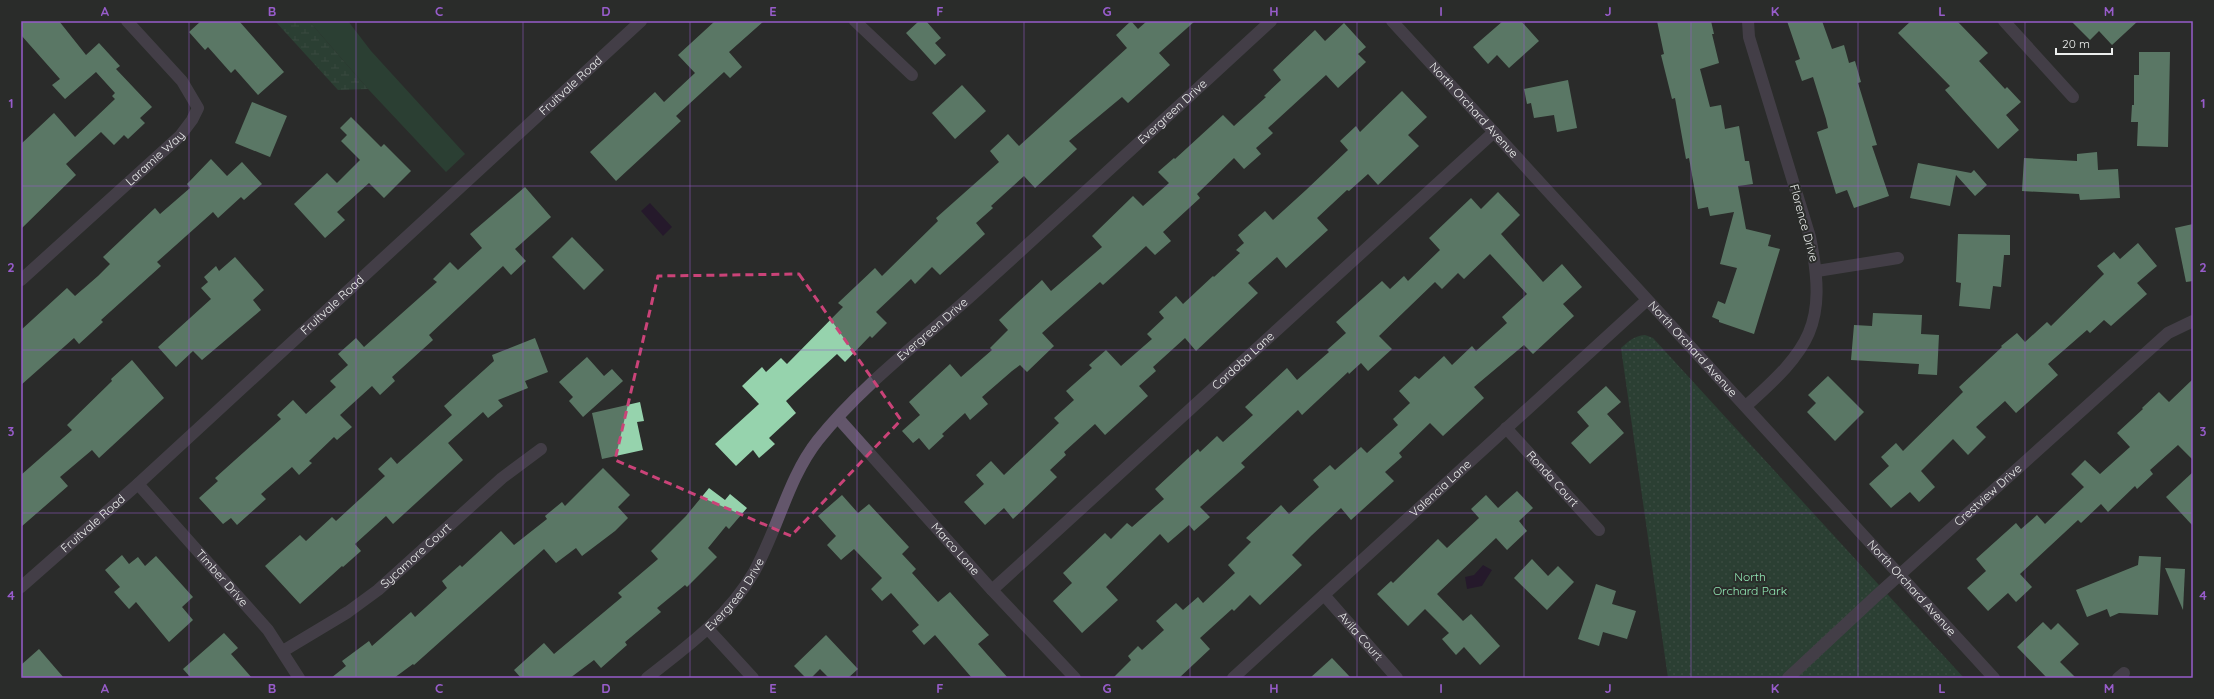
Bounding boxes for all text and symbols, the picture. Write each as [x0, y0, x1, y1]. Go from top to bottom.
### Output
text: A [101, 3, 110, 19]
text: B [268, 3, 276, 19]
text: C [435, 3, 443, 19]
text: D [601, 3, 611, 19]
text: E [769, 3, 777, 19]
text: F [936, 3, 944, 19]
text: G [1102, 3, 1112, 19]
text: H [1269, 3, 1279, 19]
text: I [1439, 3, 1443, 19]
text: J [1604, 3, 1612, 19]
text: K [1771, 3, 1780, 19]
text: L [1938, 3, 1946, 19]
text: M [2104, 3, 2114, 19]
scale bar [2056, 30, 2112, 56]
text: 20 m [2062, 36, 2090, 51]
street label: Fruitvale Road [536, 52, 605, 118]
street label: North Orchard Avenue [1426, 59, 1522, 161]
street label: Evergreen Drive [1134, 76, 1210, 147]
text: 1 [8, 95, 14, 111]
text: 1 [2200, 95, 2206, 111]
street label: Laramie Way [122, 128, 188, 189]
street label: Florence Drive [1787, 182, 1822, 264]
text: 2 [7, 259, 15, 275]
text: 2 [2199, 259, 2207, 275]
street label: Fruitvale Road [297, 272, 367, 338]
street label: Evergreen Drive [894, 294, 971, 364]
street label: North Orchard Avenue [1645, 298, 1741, 400]
street label: Cordoba Lane [1209, 328, 1277, 393]
text: 3 [8, 423, 15, 439]
text: 3 [2200, 423, 2207, 439]
street label: Ronda Court [1524, 447, 1582, 510]
street label: Valencia Lane [1406, 456, 1474, 520]
street label: Crestview Drive [1951, 460, 2025, 529]
street label: Fruitvale Road [57, 491, 128, 556]
street label: Marco Lane [928, 519, 983, 578]
street label: Sycamore Court [377, 520, 454, 591]
street label: North Orchard Avenue [1864, 537, 1960, 639]
street label: Timber Drive [193, 546, 252, 610]
street label: Evergreen Drive [702, 555, 767, 634]
park label: North Orchard Park [1713, 569, 1787, 598]
text: 4 [7, 587, 15, 603]
text: 4 [2199, 587, 2207, 603]
street label: Avila Court [1335, 608, 1386, 664]
text: A [101, 680, 110, 696]
text: B [268, 680, 276, 696]
text: C [435, 680, 443, 696]
text: D [601, 680, 611, 696]
text: E [769, 680, 777, 696]
text: F [936, 680, 944, 696]
text: G [1102, 680, 1112, 696]
text: H [1269, 680, 1279, 696]
text: I [1439, 680, 1443, 696]
text: J [1604, 680, 1612, 696]
text: K [1771, 680, 1780, 696]
text: L [1938, 680, 1946, 696]
text: M [2104, 680, 2114, 696]

